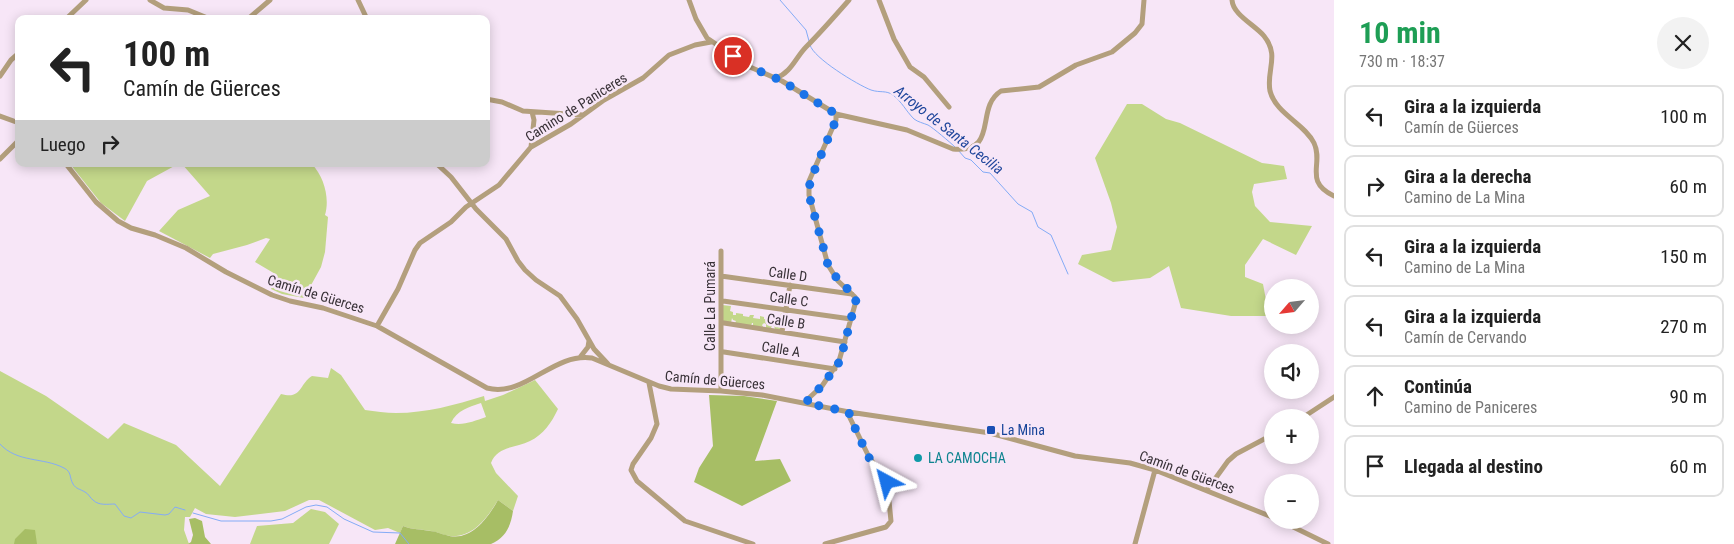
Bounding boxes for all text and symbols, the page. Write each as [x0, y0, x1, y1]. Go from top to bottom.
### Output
text: 10 min [1359, 15, 1441, 50]
button: close [1657, 17, 1709, 69]
text: 100 m [123, 34, 210, 75]
icon: left [40, 35, 105, 100]
pin [712, 35, 754, 77]
icon: arrive [719, 42, 747, 70]
text: 730 m · 18:37 [1359, 52, 1445, 71]
street label: Camino de Paniceres [522, 69, 630, 145]
text: Camín de Güerces [123, 76, 281, 101]
water label: Arroyo de Santa Cecilia [890, 81, 1007, 178]
text: Gira a la izquierda [1404, 95, 1541, 118]
icon: left [1361, 102, 1389, 130]
text: 100 m [1660, 105, 1707, 128]
text: Camín de Güerces [1404, 118, 1519, 137]
icon: right [96, 130, 124, 158]
text: Luego [40, 133, 86, 156]
text: Gira a la derecha [1404, 165, 1531, 188]
icon: right [1361, 172, 1389, 200]
text: 60 m [1670, 175, 1707, 198]
text: Camino de La Mina [1404, 188, 1525, 207]
text: Gira a la izquierda [1404, 235, 1541, 258]
icon: left [1361, 242, 1389, 270]
text: 150 m [1660, 245, 1707, 268]
text: Camino de La Mina [1404, 258, 1525, 277]
street label: Calle La Pumará [702, 261, 718, 351]
street label: Calle D [768, 263, 808, 285]
street label: Camín de Güerces [266, 272, 366, 316]
north arrow [1264, 279, 1319, 334]
map controls [1264, 279, 1319, 529]
street label: Calle C [769, 288, 809, 310]
text: Gira a la izquierda [1404, 305, 1541, 328]
street label: Calle B [766, 310, 806, 332]
icon: left [1361, 312, 1389, 340]
text: 270 m [1660, 315, 1707, 338]
text: Camín de Cervando [1404, 328, 1527, 347]
street label: Calle A [761, 338, 801, 360]
button: sound [1264, 344, 1319, 399]
street label: Camín de Güerces [664, 368, 766, 392]
text: Continúa [1404, 375, 1472, 398]
icon: ahead [1361, 382, 1389, 410]
text: 90 m [1670, 385, 1707, 408]
text: Camino de Paniceres [1404, 398, 1537, 417]
button: + [1264, 409, 1319, 464]
place label: La Mina [1001, 422, 1045, 438]
marker: La Mina [985, 424, 997, 436]
street label: Camín de Güerces [1137, 447, 1237, 497]
place label: LA CAMOCHA [928, 450, 1006, 466]
marker: LA CAMOCHA [912, 452, 924, 464]
icon: arrive [1361, 452, 1389, 480]
position arrow [860, 455, 912, 507]
text: Llegada al destino [1404, 455, 1543, 478]
text: 60 m [1670, 455, 1707, 478]
button: − [1264, 474, 1319, 529]

